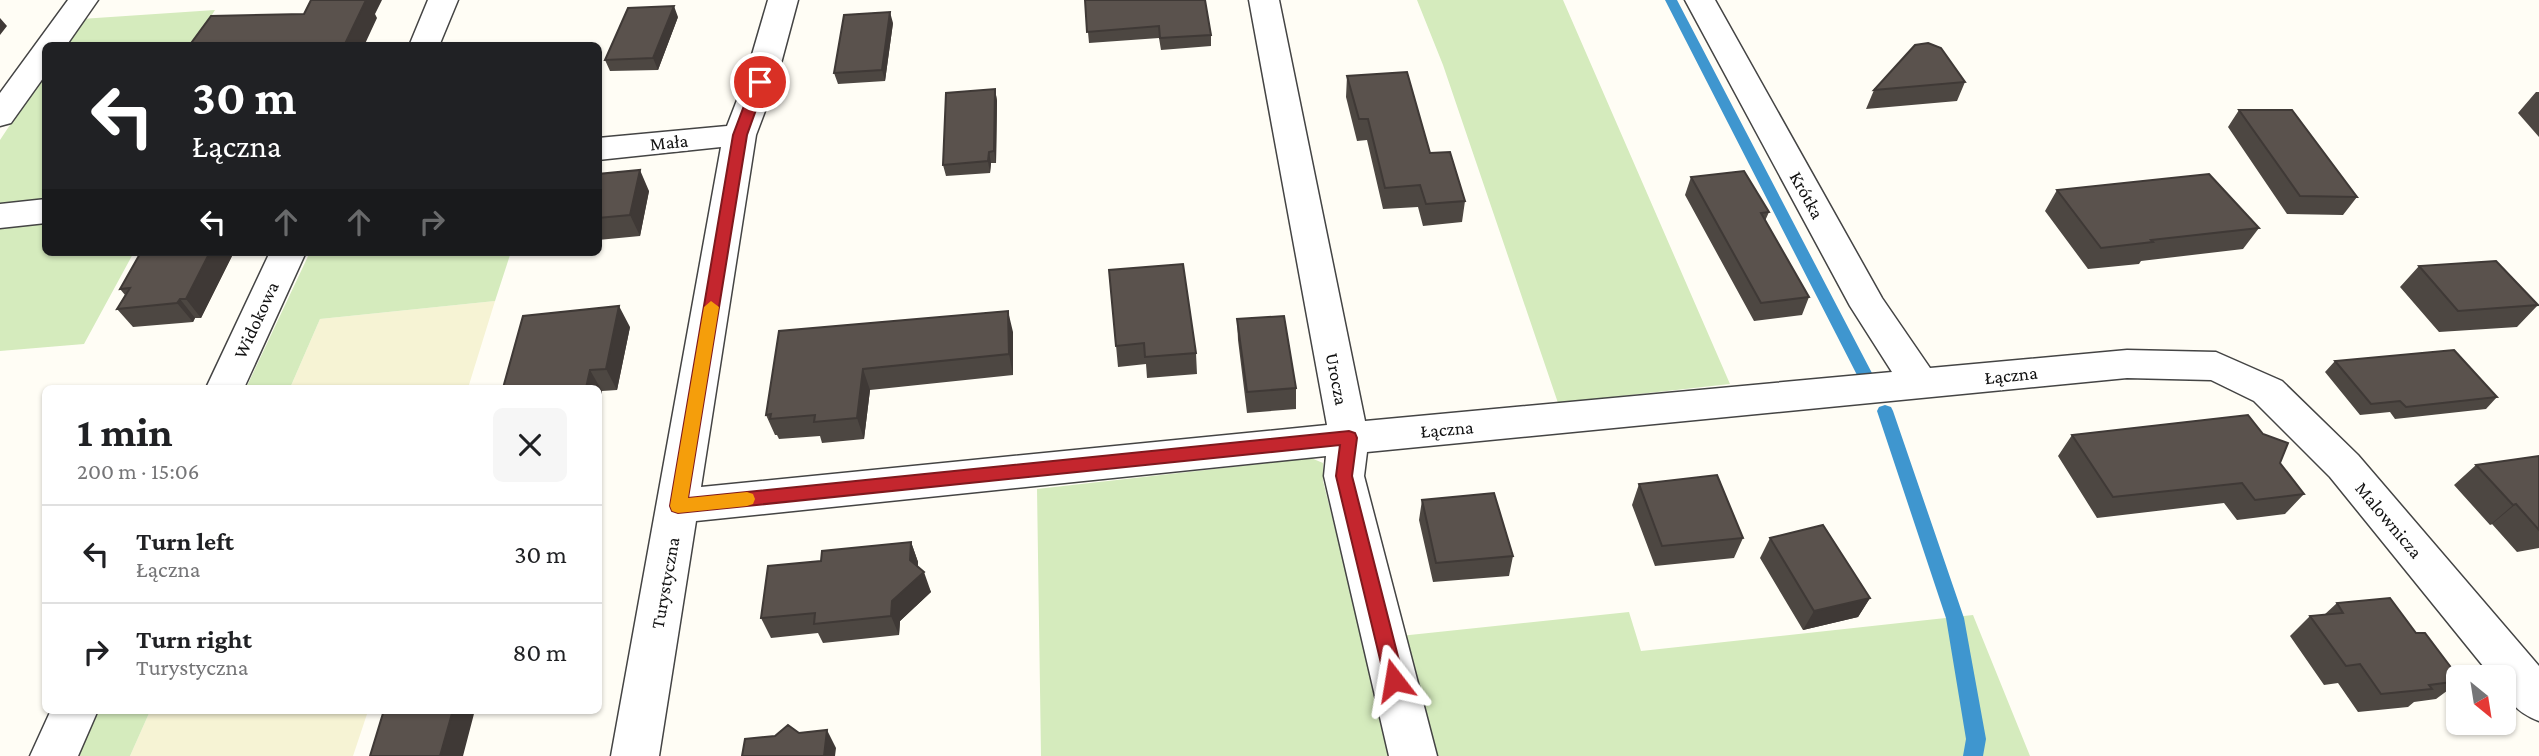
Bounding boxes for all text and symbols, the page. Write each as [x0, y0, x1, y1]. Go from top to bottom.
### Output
pin [730, 52, 790, 112]
icon: arrive [741, 63, 779, 101]
icon: left [77, 70, 168, 161]
text: 30 m [192, 70, 297, 125]
text: Łączna [192, 128, 282, 164]
street label: Mała [649, 130, 689, 154]
street label: Krótka [1786, 168, 1829, 222]
icon: left [194, 203, 232, 241]
icon: ahead [267, 203, 305, 241]
icon: ahead [340, 203, 378, 241]
icon: right [413, 203, 451, 241]
street label: Widokowa [229, 278, 283, 362]
street label: Urocza [1322, 351, 1352, 407]
street label: Łączna [1983, 362, 2039, 388]
text: 1 min [77, 408, 173, 455]
button: close [493, 408, 567, 482]
street label: Łączna [1420, 416, 1475, 442]
text: 200 m · 15:06 [77, 458, 199, 484]
street label: Malownicza [2351, 478, 2427, 562]
text: Turn left [136, 527, 234, 556]
icon: left [77, 535, 115, 573]
street label: Turystyczna [647, 535, 683, 631]
text: 30 m [514, 540, 567, 569]
text: Łączna [136, 556, 200, 582]
text: Turn right [136, 625, 252, 654]
icon: right [77, 633, 115, 671]
text: 80 m [513, 638, 567, 667]
position arrow [1357, 643, 1431, 717]
text: Turystyczna [136, 654, 248, 680]
north arrow [2446, 665, 2516, 735]
map controls [2446, 665, 2516, 735]

